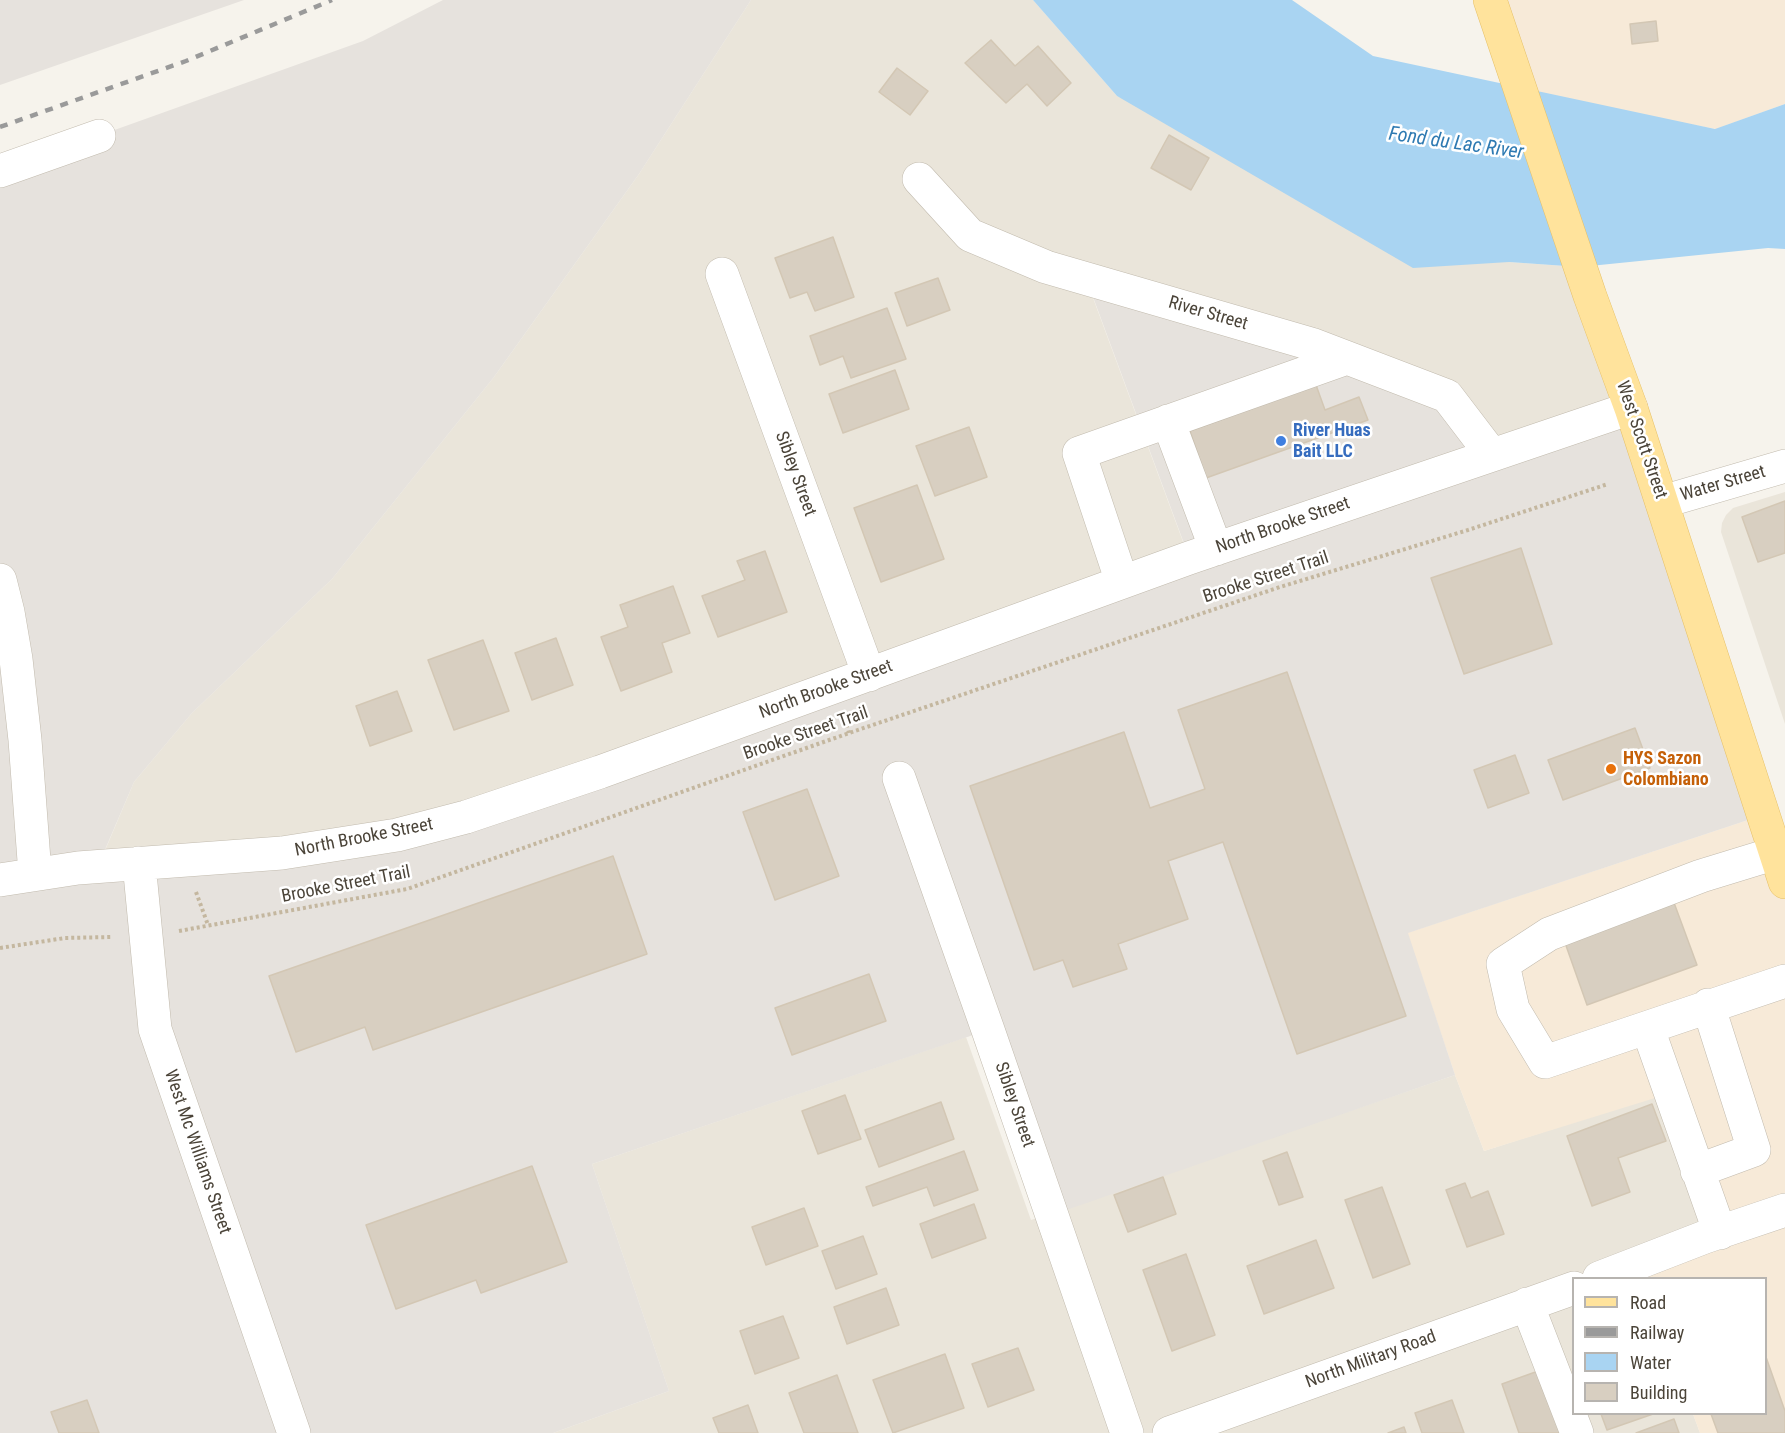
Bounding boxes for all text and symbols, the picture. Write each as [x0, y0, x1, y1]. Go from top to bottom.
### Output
water label: Fond du Lac River [1387, 123, 1525, 165]
street label: River Street [1166, 292, 1250, 336]
street label: West Scott Street [1611, 378, 1671, 502]
place label: River Huas Bait LLC [1293, 420, 1371, 462]
street label: Sibley Street [770, 429, 820, 519]
marker: River Huas Bait LLC [1274, 434, 1288, 448]
street label: Water Street [1678, 462, 1768, 506]
street label: North Brooke Street [1213, 493, 1353, 559]
street label: Brooke Street Trail [1200, 548, 1332, 608]
street label: North Brooke Street [756, 656, 896, 724]
street label: Brooke Street Trail [741, 703, 871, 765]
place label: HYS Sazon Colombiano [1623, 748, 1709, 790]
marker: HYS Sazon Colombiano [1604, 762, 1618, 776]
street label: North Brooke Street [293, 814, 435, 862]
street label: Brooke Street Trail [280, 862, 412, 908]
street label: Sibley Street [989, 1060, 1039, 1150]
street label: West Mc Williams Street [159, 1067, 235, 1237]
legend [1572, 1277, 1767, 1415]
text: Road [1630, 1292, 1666, 1313]
text: Railway [1630, 1322, 1684, 1343]
street label: North Military Road [1303, 1326, 1439, 1394]
text: Water [1630, 1352, 1671, 1373]
text: Building [1630, 1382, 1687, 1403]

